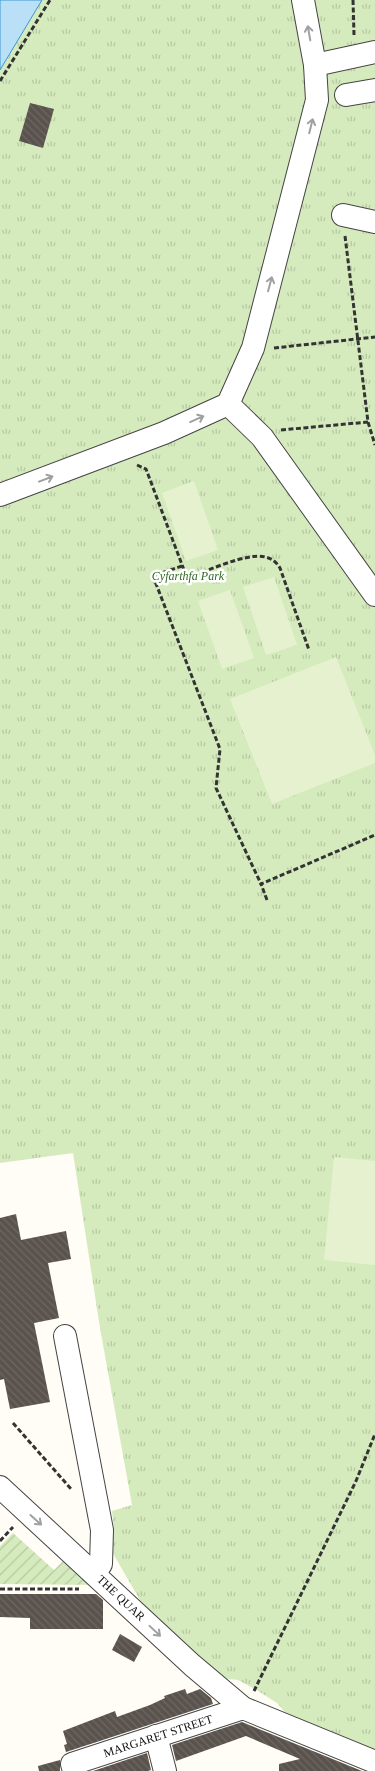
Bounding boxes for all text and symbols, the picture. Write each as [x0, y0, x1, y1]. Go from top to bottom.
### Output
one-way arrow [303, 25, 313, 41]
one-way arrow [307, 119, 316, 135]
one-way arrow [265, 276, 275, 292]
one-way arrow [189, 413, 204, 423]
one-way arrow [38, 474, 53, 483]
park label: Cyfarthfa Park [152, 569, 225, 583]
one-way arrow [30, 1514, 43, 1526]
street label: THE QUAR [94, 1572, 148, 1624]
one-way arrow [149, 1625, 162, 1637]
street label: MARGARET STREET [102, 1712, 215, 1760]

